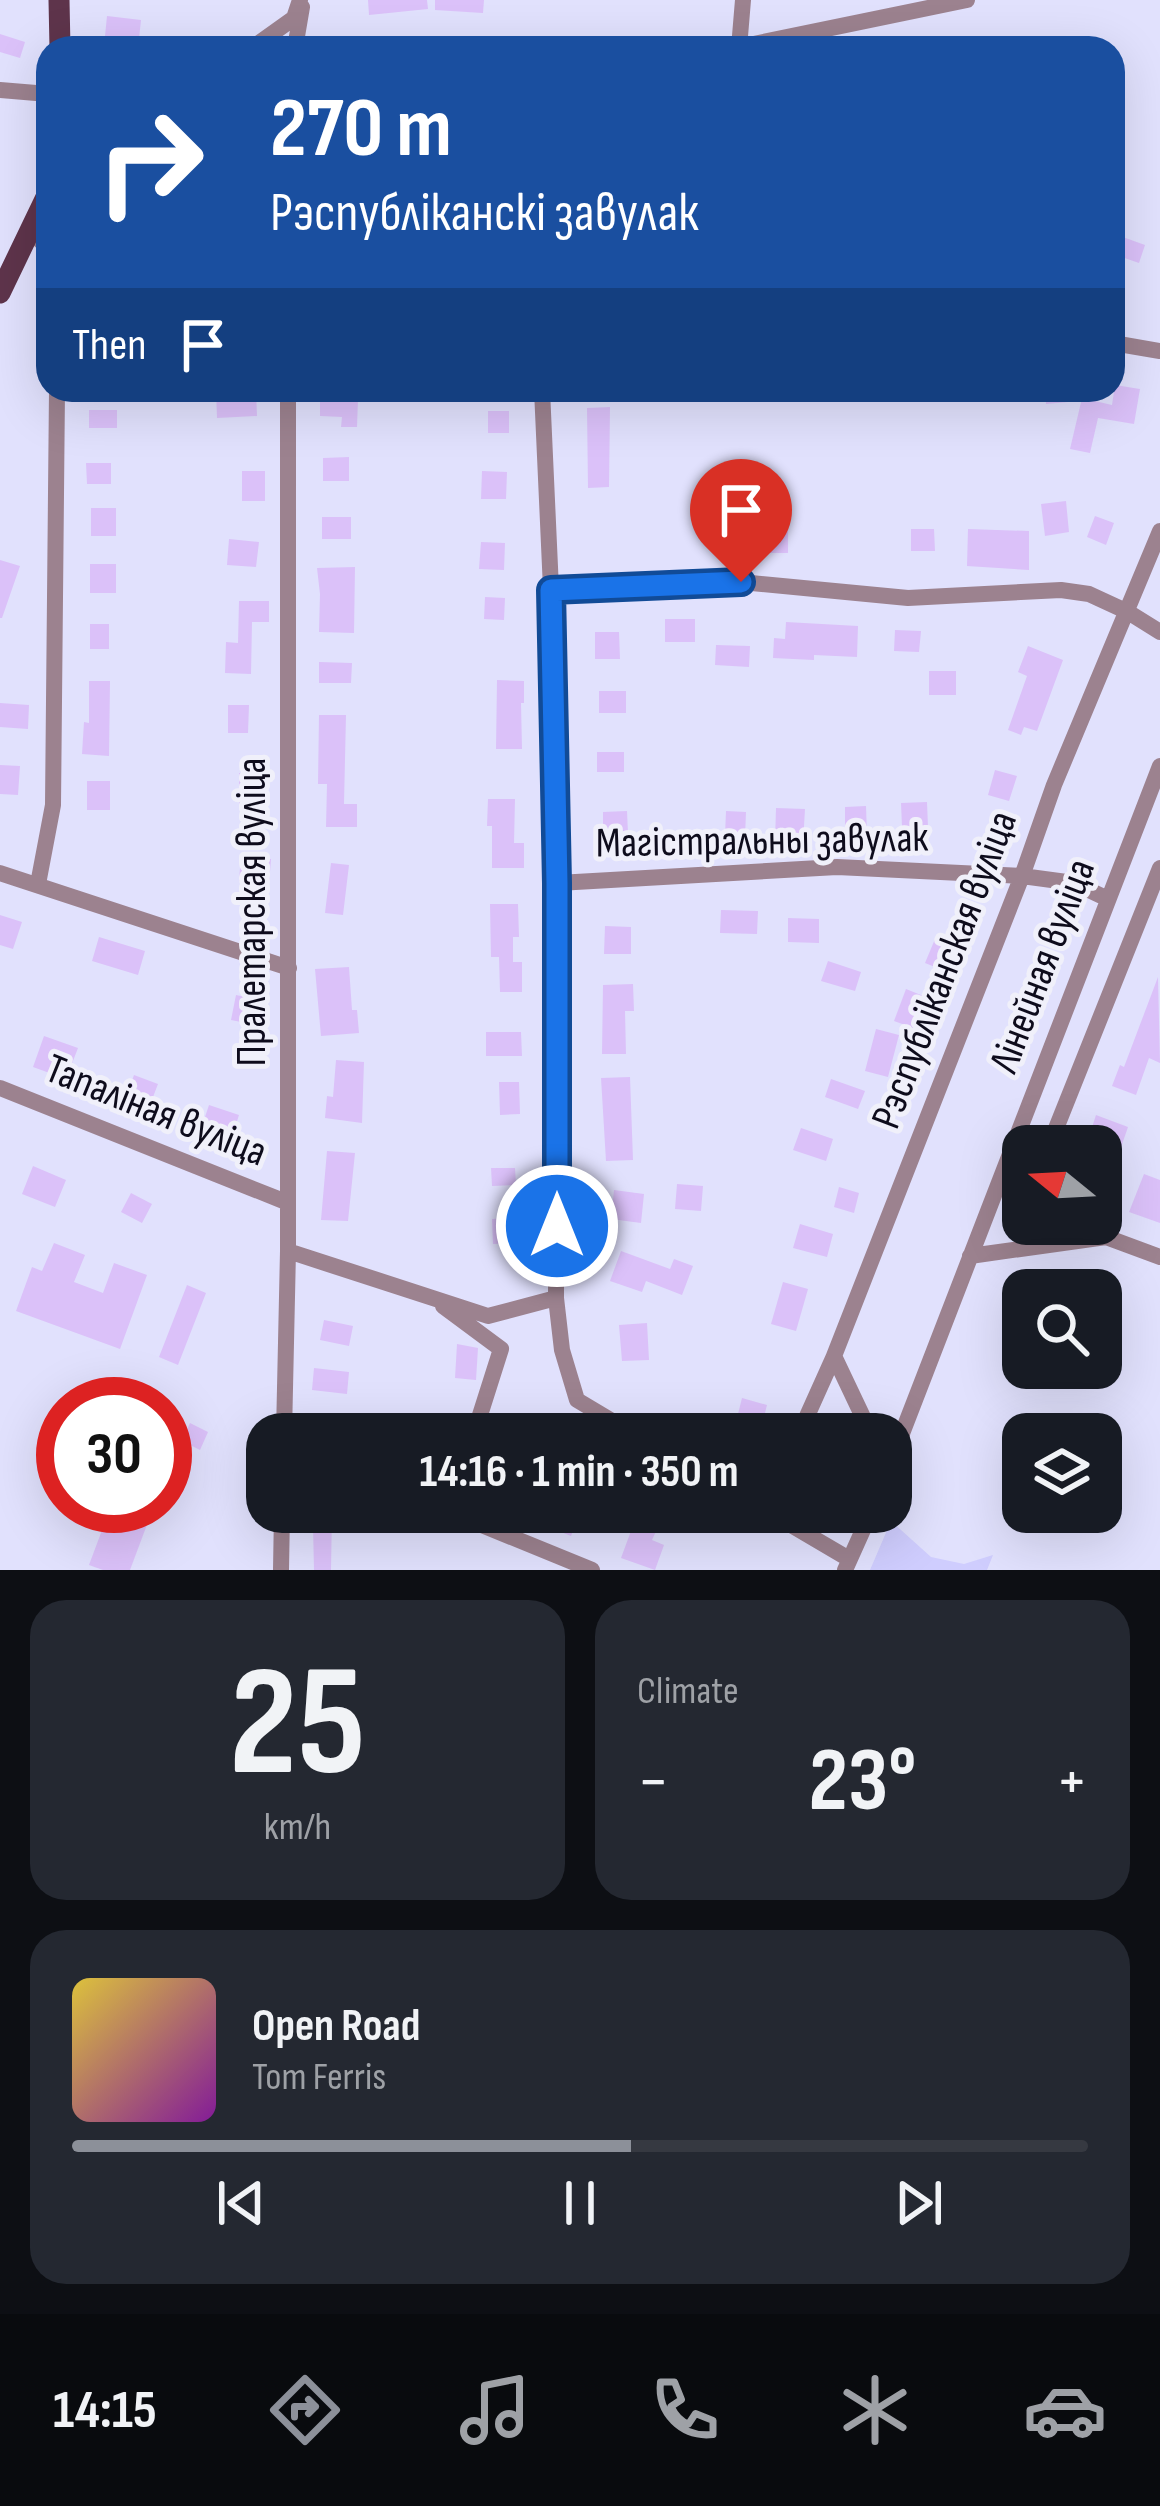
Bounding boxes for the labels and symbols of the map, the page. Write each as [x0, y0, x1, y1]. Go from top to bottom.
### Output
pin [690, 459, 792, 582]
street label: Пралетарская вуліца [227, 758, 278, 1066]
street label: Рэспубліканская вуліца [861, 804, 1029, 1136]
street label: Магістральны завулак [595, 813, 929, 869]
street label: Лінейная вуліца [979, 852, 1107, 1081]
street label: Тапаліная вуліца [38, 1044, 274, 1178]
north arrow [1002, 1125, 1122, 1245]
position arrow [494, 1163, 620, 1289]
speed limit sign: 30 [36, 1377, 192, 1533]

